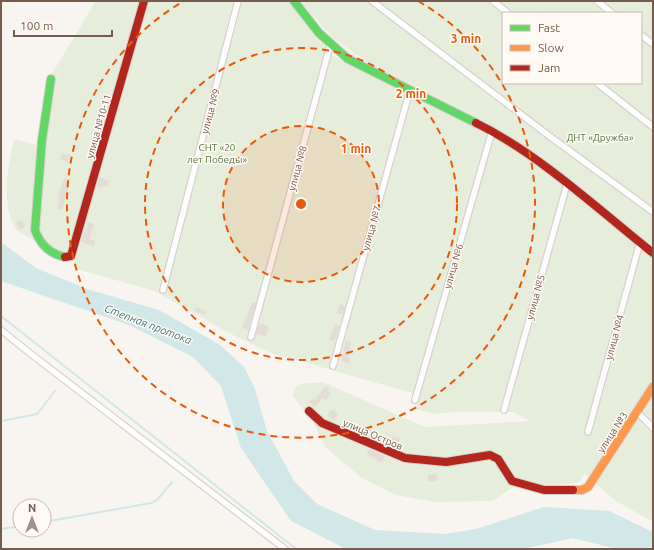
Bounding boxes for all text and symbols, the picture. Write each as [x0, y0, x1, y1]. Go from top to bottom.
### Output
scale bar [14, 12, 112, 38]
legend [502, 12, 642, 84]
text: 100 m [20, 19, 53, 32]
text: Fast [538, 21, 560, 34]
text: 3 min [451, 32, 481, 45]
text: Slow [538, 41, 564, 54]
text: Jam [538, 61, 560, 74]
street label: улица №9 [199, 87, 222, 135]
text: 2 min [396, 87, 426, 100]
street label: улица №10-11 [84, 93, 113, 159]
park label: ДНТ «Дружба» [566, 132, 634, 143]
park label: СНТ «20 лет Победы» [187, 142, 247, 165]
text: 1 min [341, 142, 371, 155]
street label: улица №8 [286, 144, 309, 192]
centre of rings [294, 197, 308, 211]
street label: улица №7 [360, 204, 383, 252]
street label: улица №6 [442, 242, 465, 290]
street label: улица №5 [524, 273, 547, 321]
water label: Степная протока [103, 302, 193, 346]
street label: улица №4 [603, 313, 626, 361]
street label: улица №3 [595, 410, 630, 455]
street label: улица Остров [341, 417, 404, 452]
north arrow [12, 498, 52, 538]
text: N [28, 502, 36, 514]

